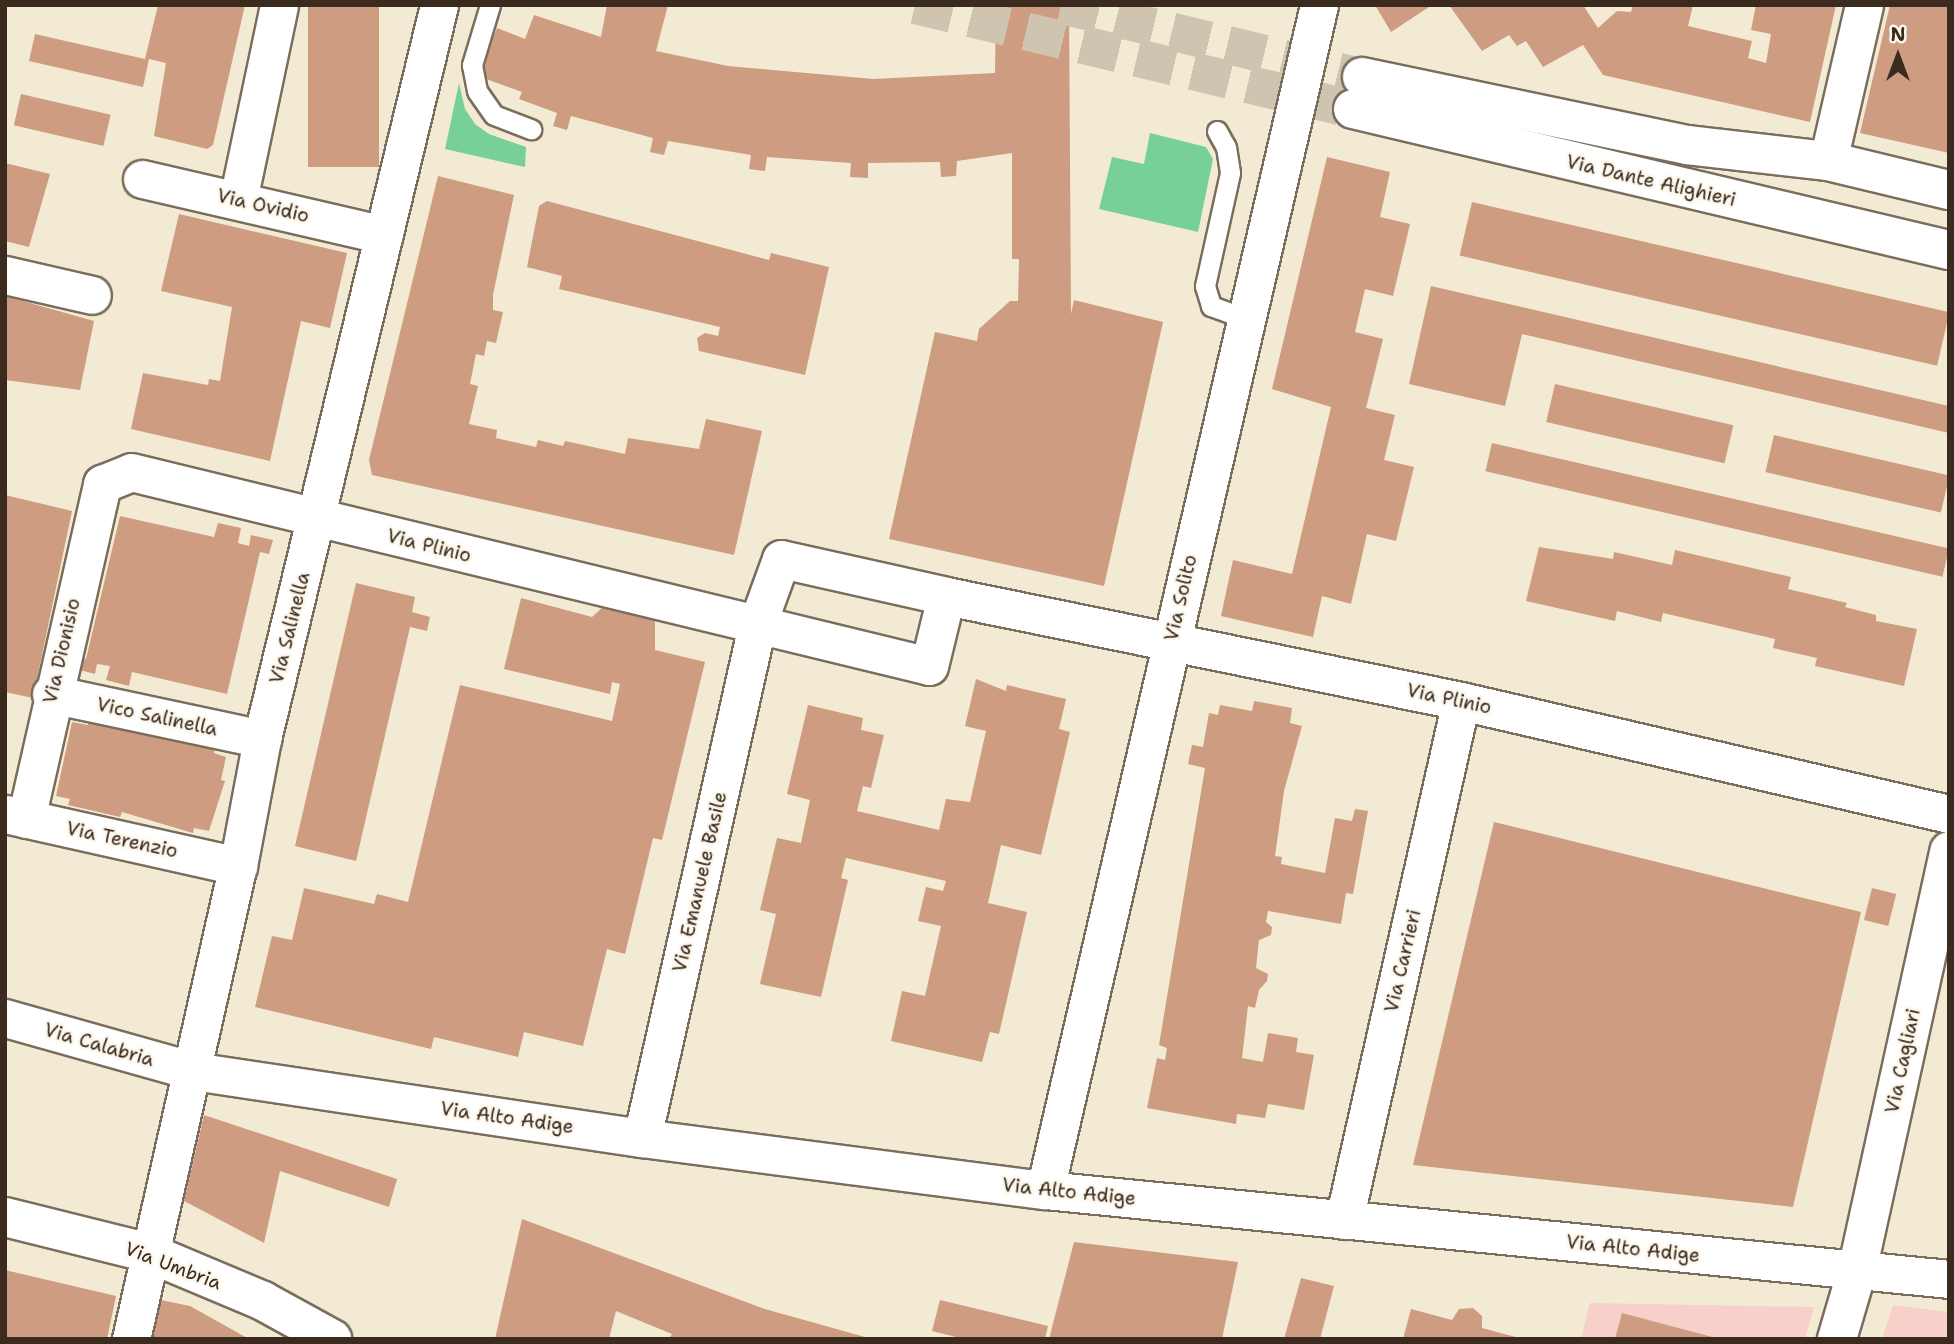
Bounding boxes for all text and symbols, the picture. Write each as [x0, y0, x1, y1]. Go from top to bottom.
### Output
north arrow [1863, 21, 1933, 91]
text: N [1890, 22, 1906, 47]
street label: Via Dante Alighieri [1564, 150, 1738, 212]
street label: Via Ovidio [215, 184, 311, 228]
street label: Via Plinio [385, 525, 473, 567]
street label: Via Solìto [1160, 553, 1202, 643]
street label: Via Salinella [265, 570, 315, 686]
street label: Via Dionisio [39, 596, 85, 706]
street label: Via Plinio [1405, 679, 1493, 719]
street label: Vico Salinella [94, 693, 220, 741]
street label: Via Emanuele Basile [668, 789, 732, 975]
street label: Via Terenzio [64, 817, 180, 863]
street label: Via Carrieri [1380, 907, 1426, 1015]
street label: Via Cagliari [1881, 1006, 1925, 1116]
street label: Via Calabria [42, 1018, 156, 1072]
street label: Via Alto Adige [439, 1097, 575, 1139]
street label: Via Alto Adige [1001, 1174, 1137, 1210]
street label: Via Alto Adige [1565, 1231, 1701, 1267]
street label: Via Umbria [122, 1237, 224, 1295]

